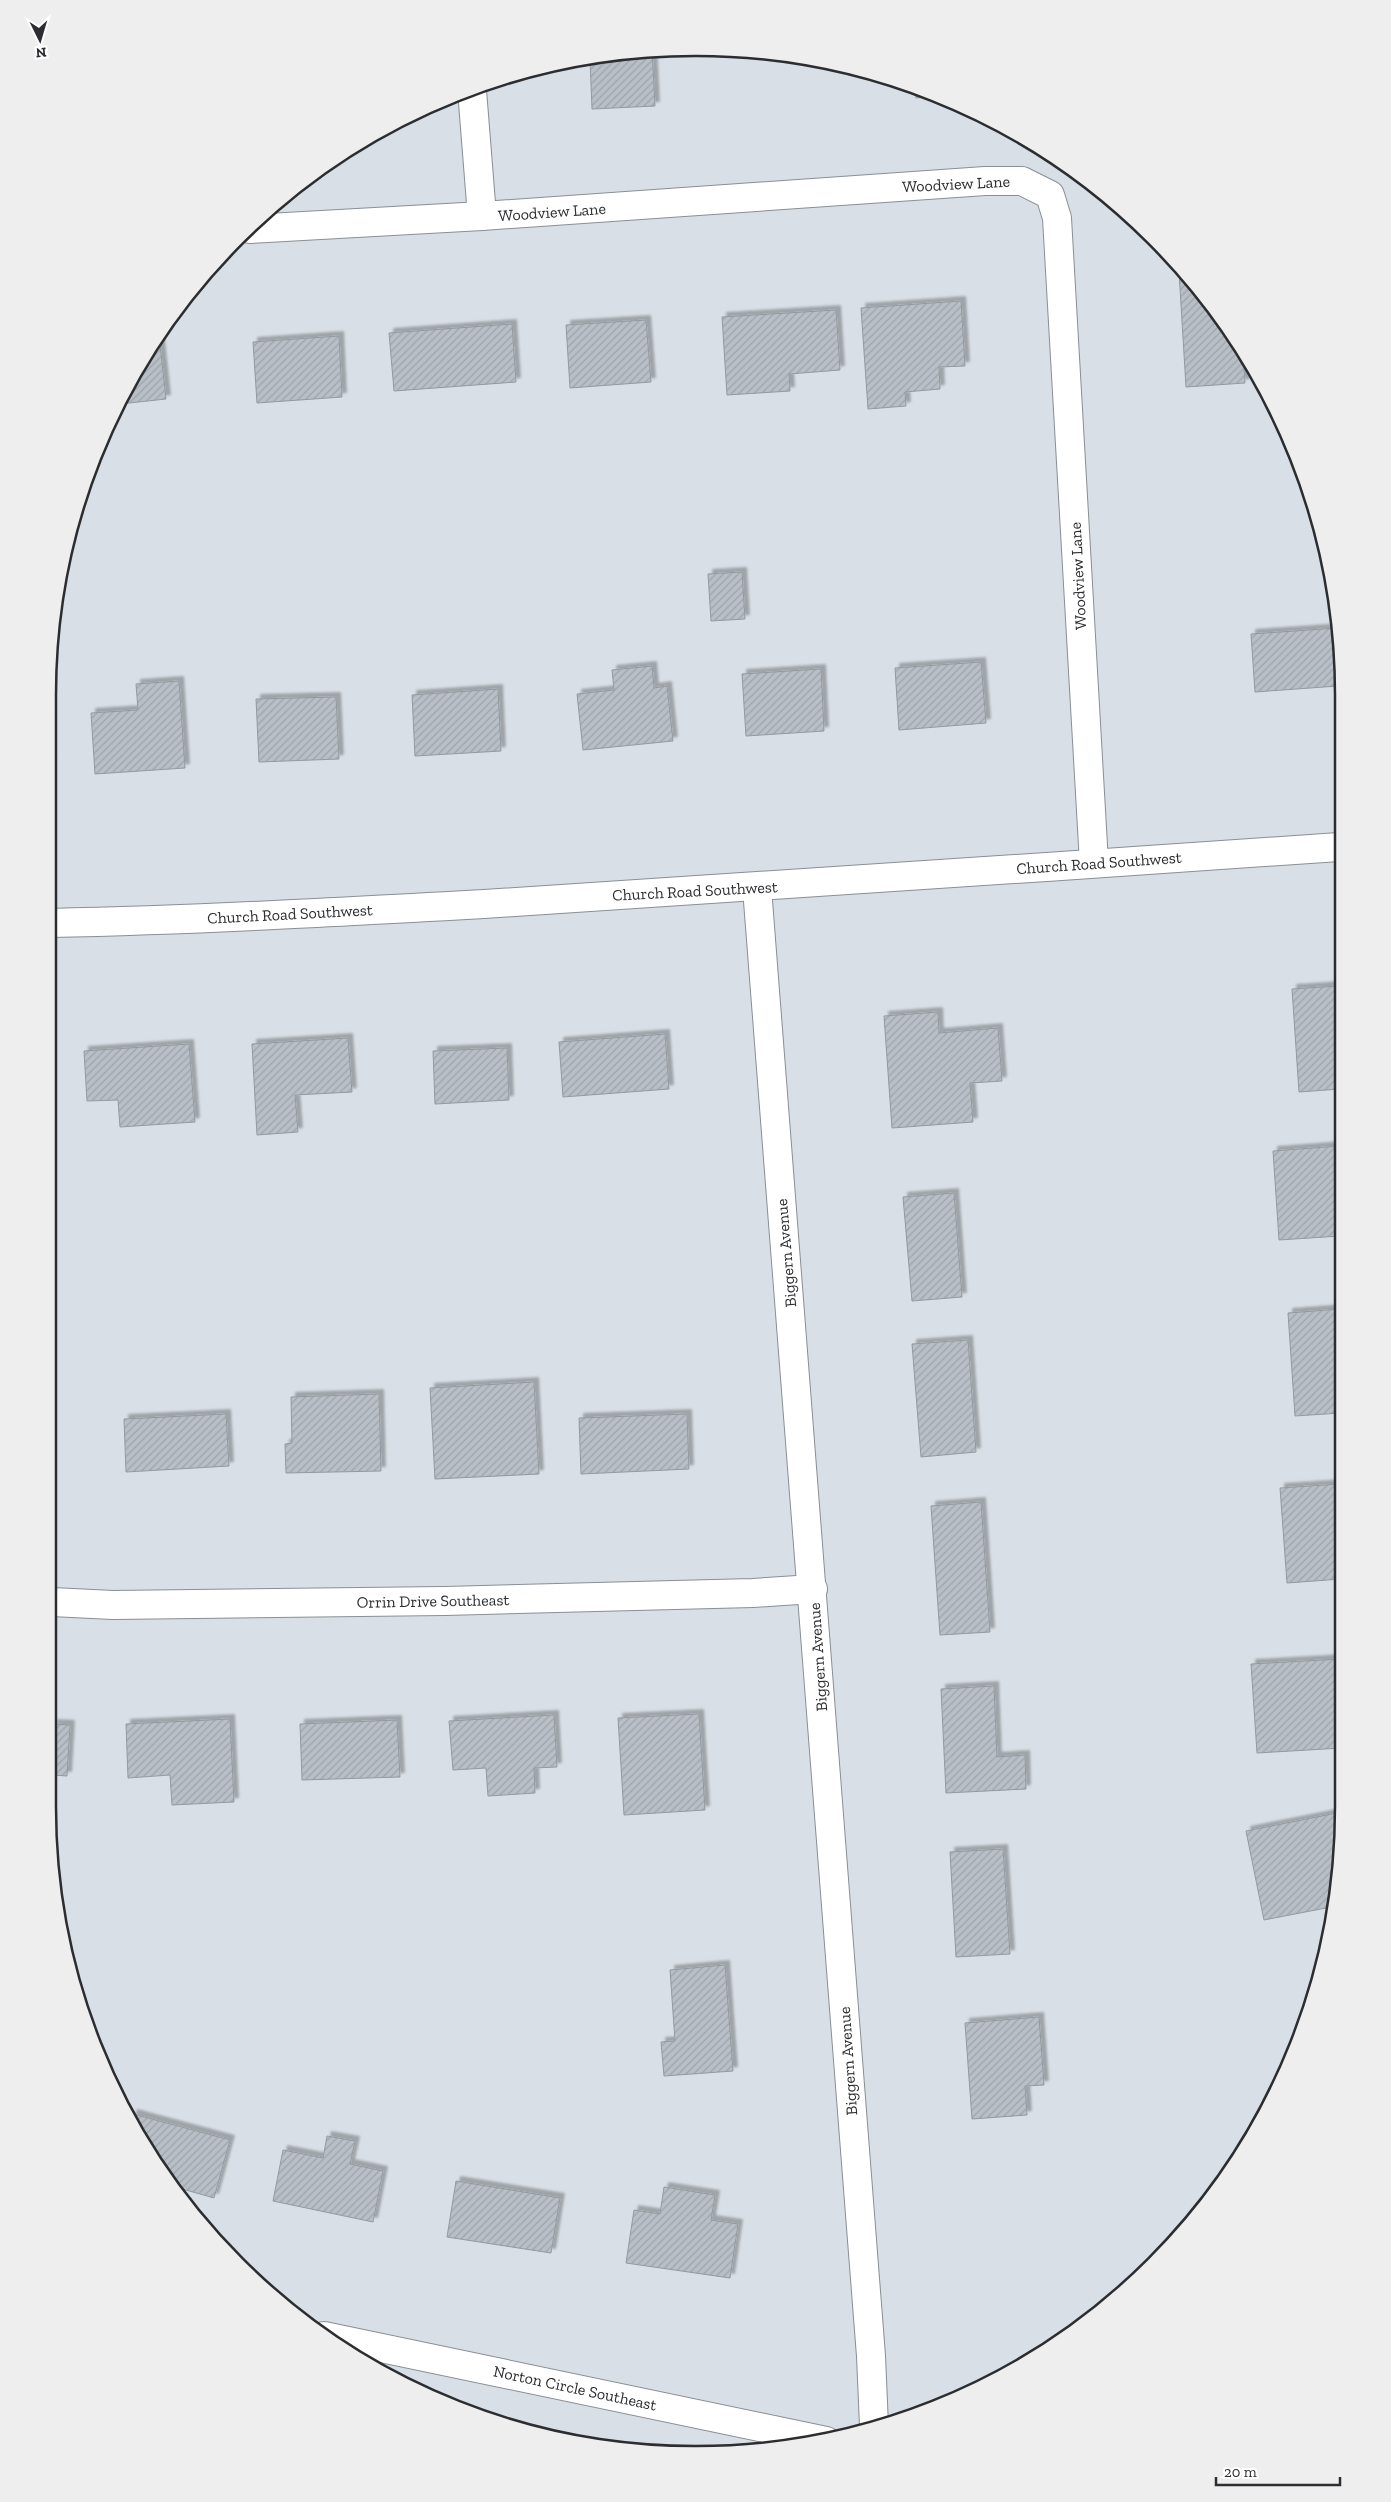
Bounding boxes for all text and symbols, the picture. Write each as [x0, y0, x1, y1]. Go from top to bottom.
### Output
north arrow [15, 15, 65, 65]
text: N [35, 44, 47, 61]
street label: Woodview Lane [902, 172, 1010, 196]
street label: Woodview Lane [498, 199, 606, 225]
street label: Woodview Lane [1066, 522, 1090, 630]
street label: Church Road Southwest [1016, 848, 1182, 878]
street label: Church Road Southwest [612, 877, 778, 905]
street label: Church Road Southwest [207, 900, 373, 928]
street label: Biggern Avenue [772, 1198, 800, 1308]
street label: Orrin Drive Southeast [357, 1590, 509, 1612]
street label: Biggern Avenue [805, 1602, 831, 1712]
street label: Biggern Avenue [835, 2006, 861, 2116]
street label: Norton Circle Southeast [492, 2361, 658, 2415]
scale bar [1216, 2454, 1340, 2486]
text: 20 m [1224, 2463, 1257, 2481]

